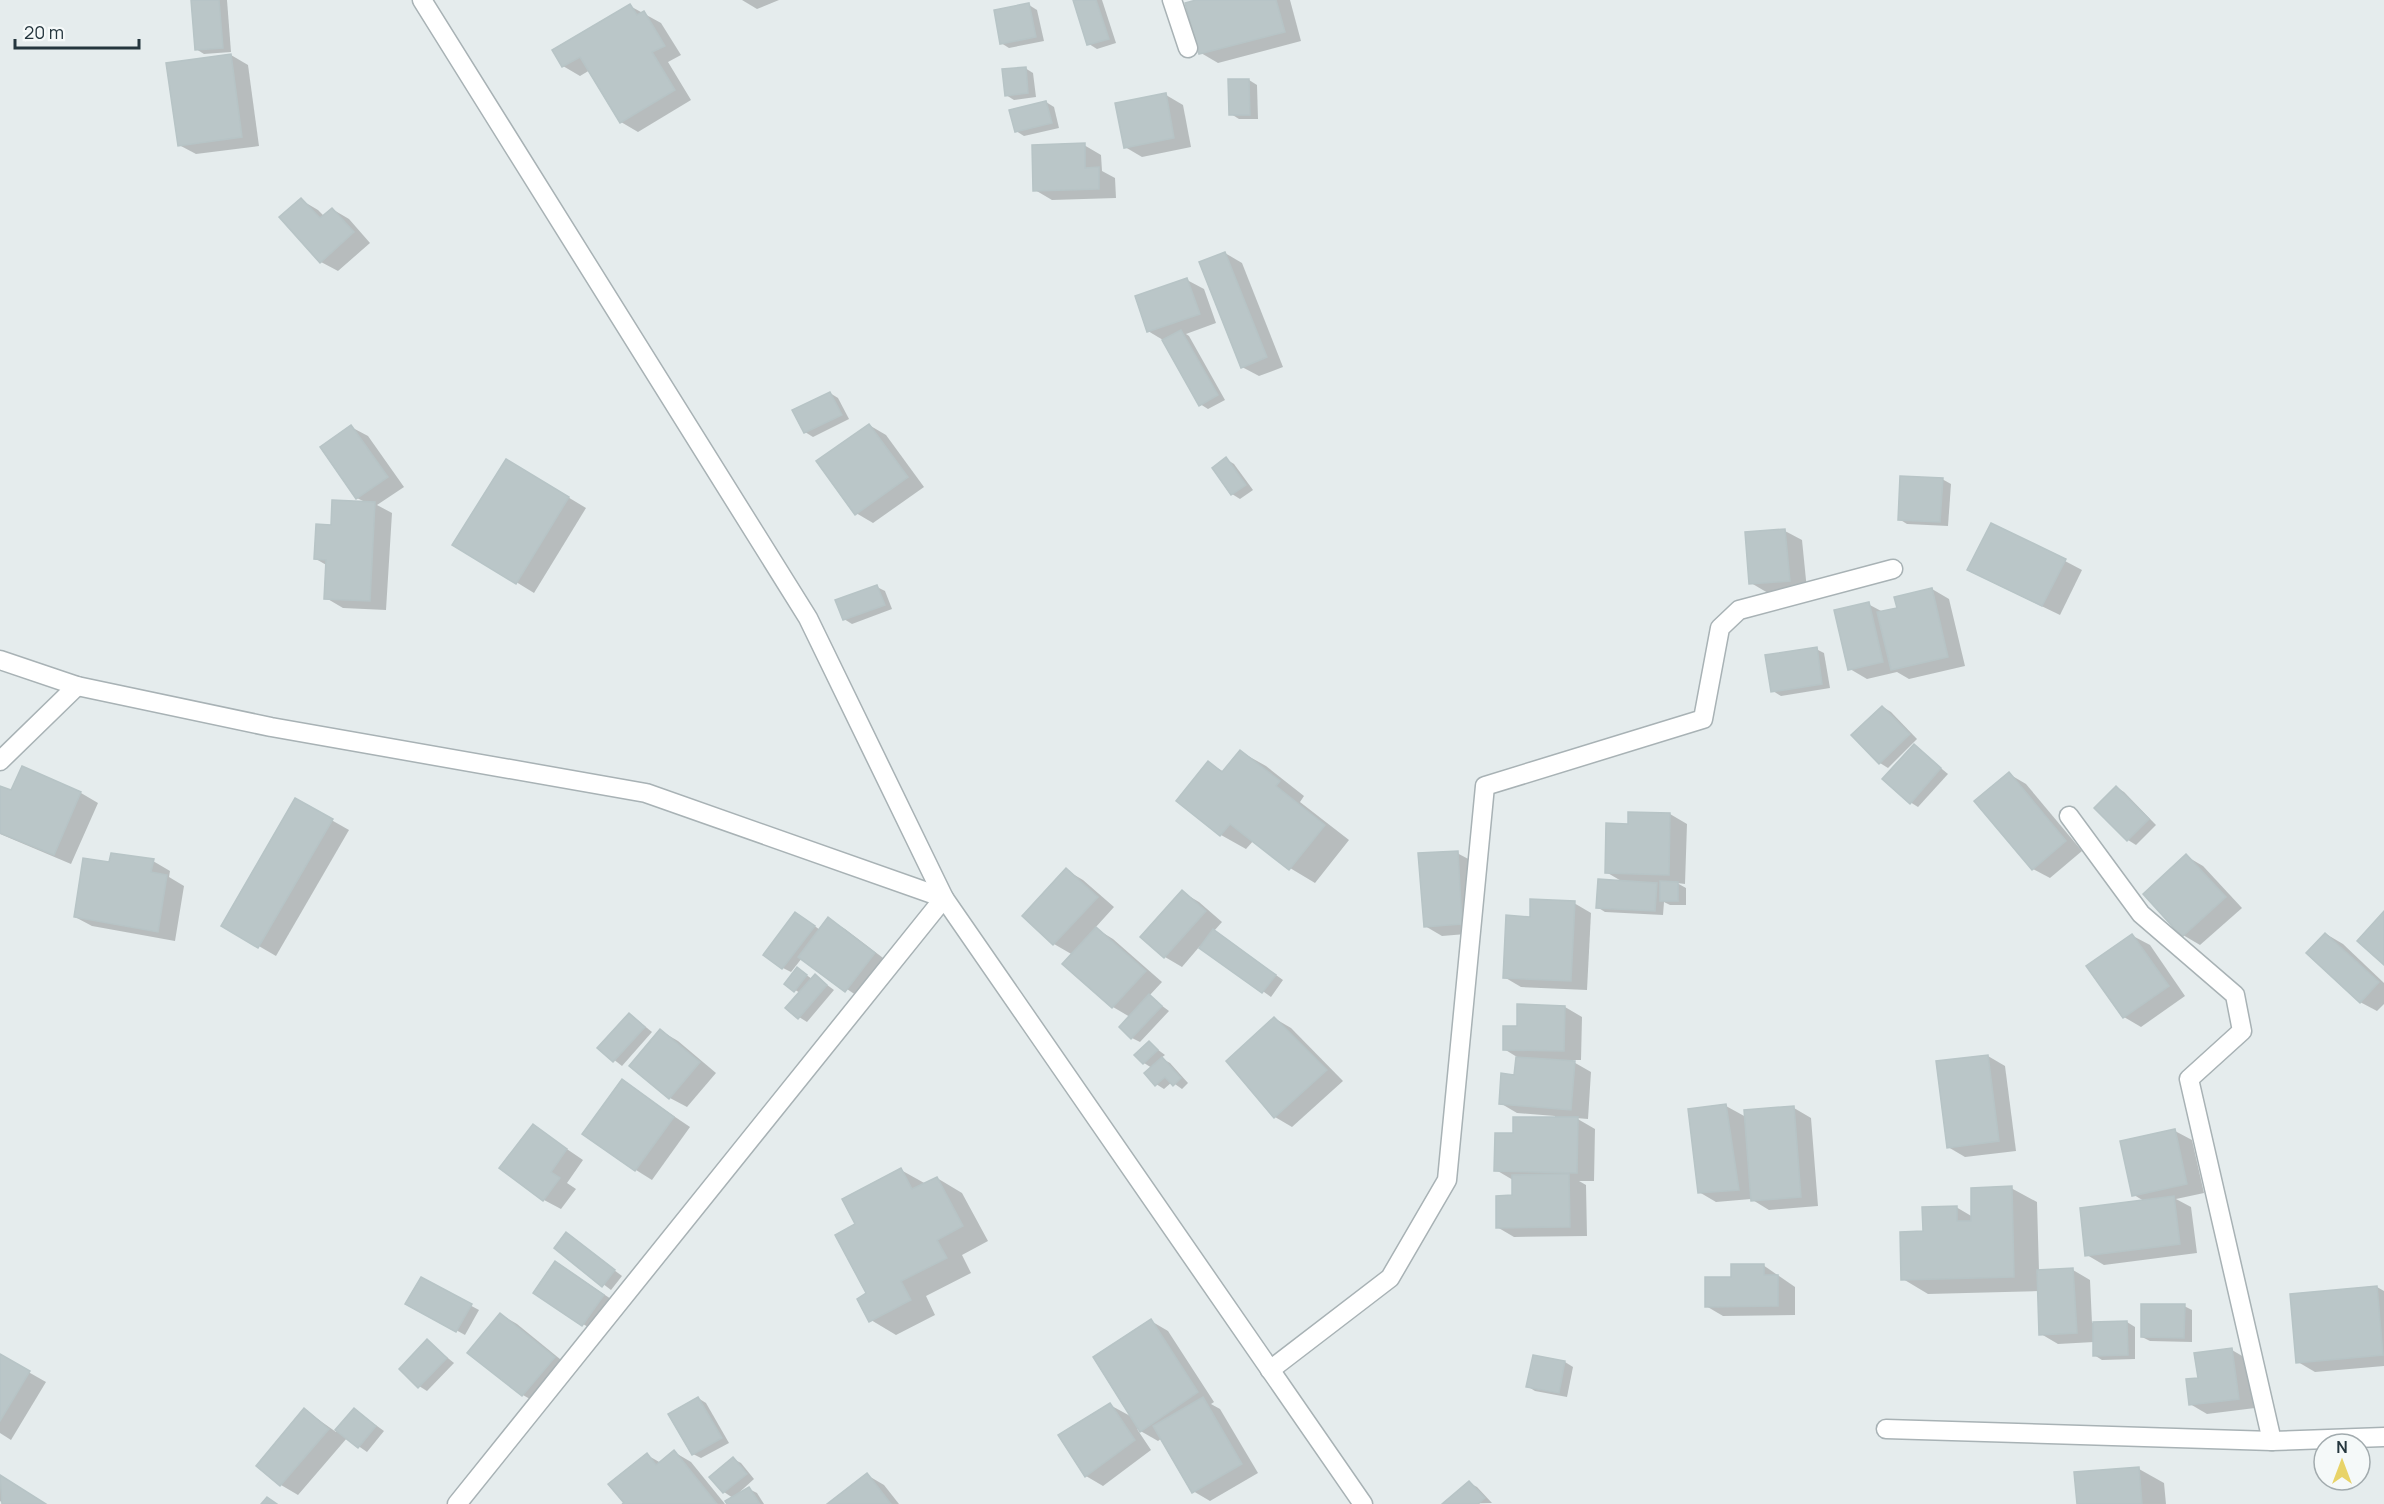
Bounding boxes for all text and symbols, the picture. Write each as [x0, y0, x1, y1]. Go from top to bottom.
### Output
scale bar [15, 12, 140, 50]
text: 20 m [24, 20, 64, 44]
north arrow [2312, 1432, 2372, 1492]
text: N [2336, 1436, 2348, 1458]

